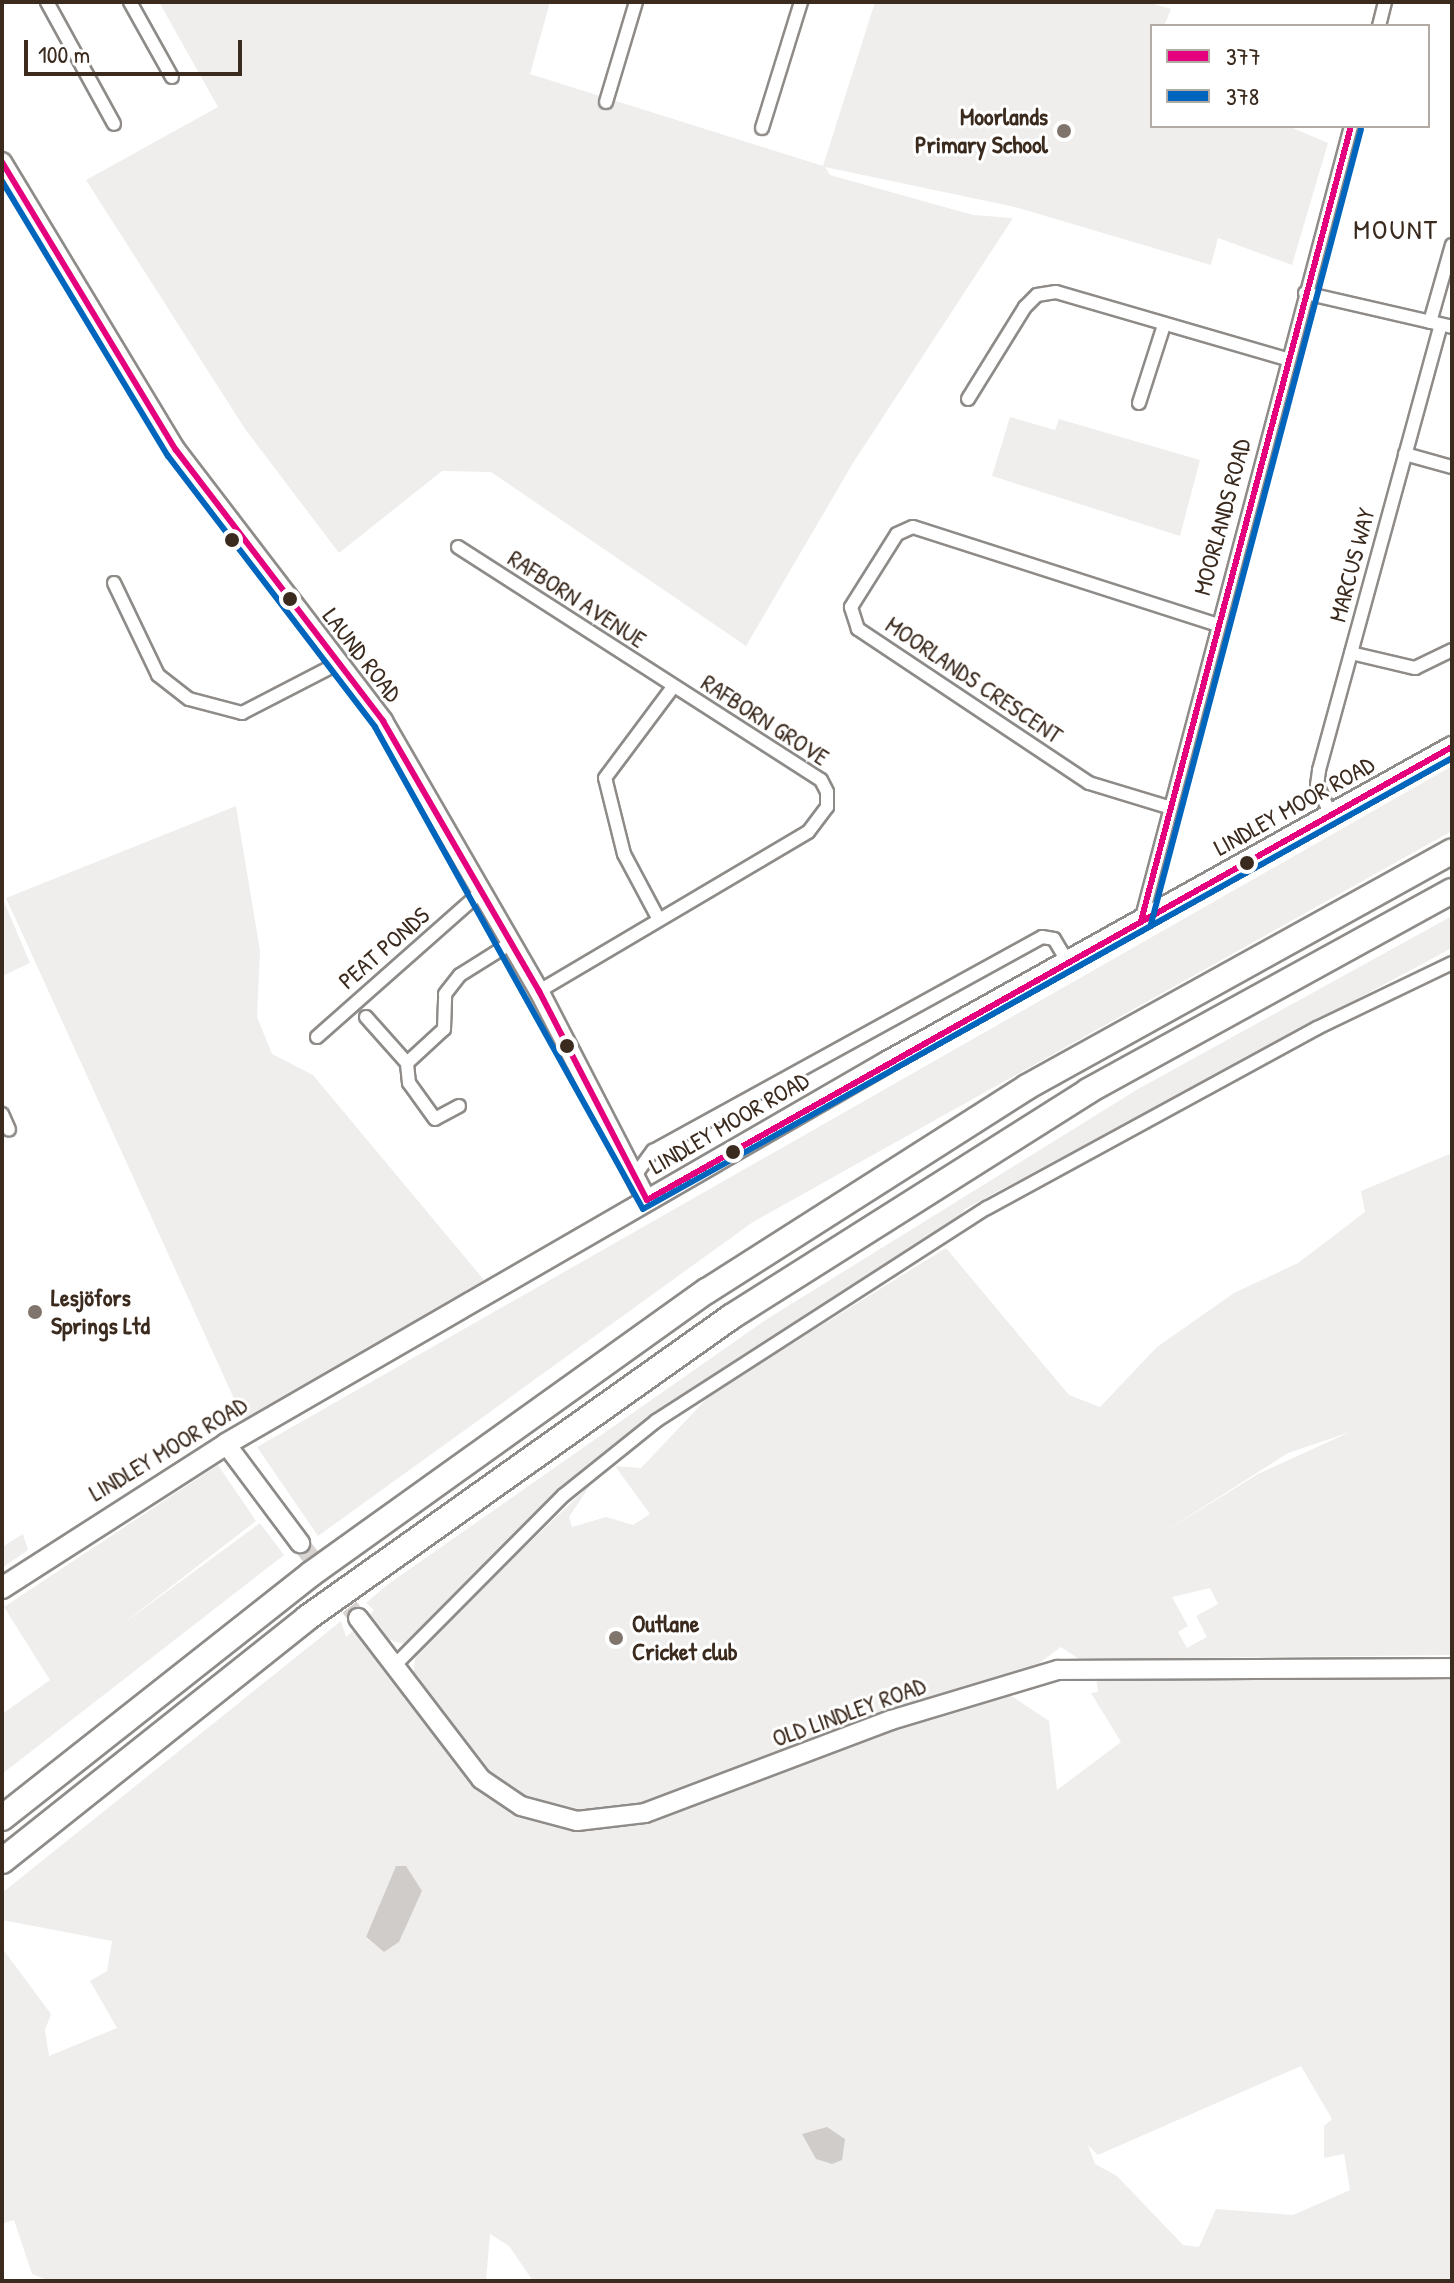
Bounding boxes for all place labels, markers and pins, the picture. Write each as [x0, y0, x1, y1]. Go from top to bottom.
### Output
place label: Moorlands Primary School [915, 103, 1048, 159]
marker: Moorlands Primary School [1055, 122, 1073, 140]
unlabelled marker [224, 532, 240, 548]
unlabelled marker [282, 591, 298, 607]
unlabelled marker [1239, 855, 1255, 871]
unlabelled marker [559, 1038, 575, 1054]
unlabelled marker [725, 1144, 741, 1160]
place label: Lesjöfors Springs Ltd [51, 1284, 150, 1340]
marker: Lesjöfors Springs Ltd [26, 1303, 44, 1321]
place label: Outlane Cricket club [632, 1610, 738, 1666]
marker: Outlane Cricket club [607, 1629, 625, 1647]

